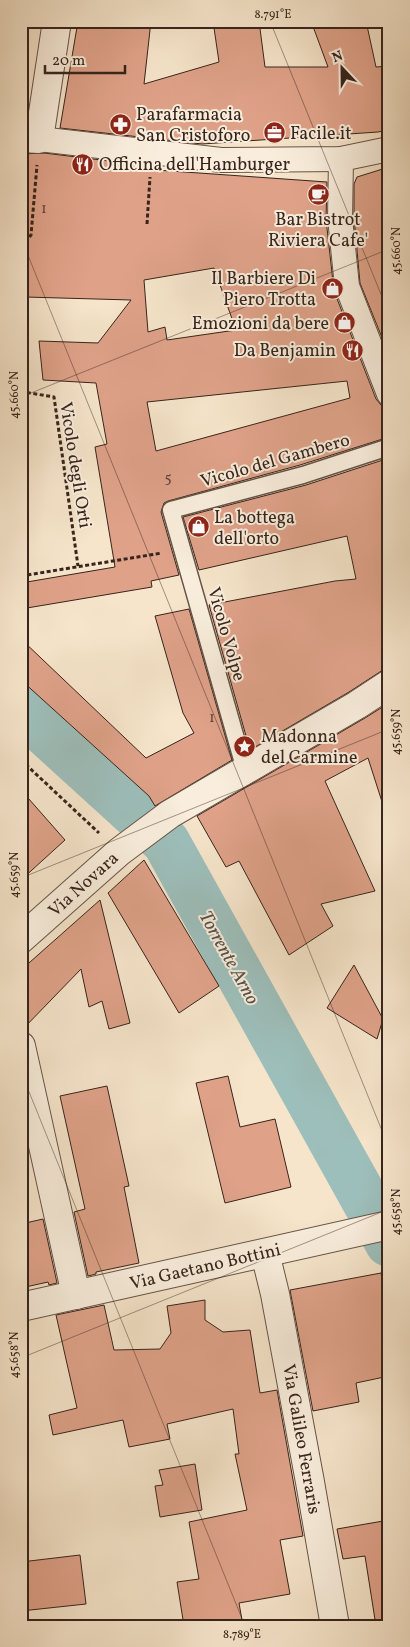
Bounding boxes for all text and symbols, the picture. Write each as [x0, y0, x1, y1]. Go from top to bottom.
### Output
text: 8.791°E [255, 7, 291, 23]
scale bar [45, 42, 125, 74]
north arrow [318, 42, 368, 92]
text: N [329, 47, 346, 68]
text: 20 m [52, 51, 85, 72]
place label: Parafarmacia San Cristoforo [136, 103, 250, 149]
pharmacy icon: Parafarmacia San Cristoforo [108, 112, 132, 136]
office icon: Facile.it [262, 121, 286, 145]
place label: Facile.it [290, 122, 352, 147]
restaurant icon: Officina dell'Hamburger [71, 152, 95, 176]
place label: Officina dell'Hamburger [99, 153, 291, 178]
cafe icon: Bar Bistrot Riviera Cafe' [306, 182, 330, 206]
house number: 1 [41, 199, 47, 220]
place label: Bar Bistrot Riviera Cafe' [268, 208, 368, 254]
text: 45.660°N [389, 227, 405, 275]
place label: Il Barbiere Di Piero Trotta [211, 267, 316, 313]
shop icon: Il Barbiere Di Piero Trotta [320, 276, 344, 300]
shop icon: Emozioni da bere [333, 311, 357, 335]
place label: Emozioni da bere [192, 312, 329, 337]
restaurant icon: Da Benjamin [340, 338, 364, 362]
place label: Da Benjamin [234, 339, 336, 364]
text: 45.660°N [7, 371, 23, 419]
street label: Vicolo degli Orti [52, 400, 97, 530]
street label: Vicolo del Gambero [198, 428, 353, 495]
house number: 5 [164, 468, 172, 489]
place label: La bottega dell'orto [214, 506, 295, 552]
shop icon: La bottega dell'orto [186, 515, 210, 539]
street label: Vicolo Volpe [200, 585, 251, 684]
house number: 1 [209, 708, 215, 729]
text: 45.659°N [389, 709, 405, 755]
place label: Madonna del Carmine [261, 725, 358, 771]
place icon: Madonna del Carmine [233, 734, 257, 758]
street label: Via Novara [43, 847, 125, 924]
text: 45.659°N [7, 852, 23, 898]
water label: Torrente Arno [192, 907, 265, 1010]
text: 45.658°N [389, 1189, 405, 1235]
street label: Via Gaetano Bottini [127, 1238, 283, 1297]
text: 45.658°N [7, 1332, 23, 1378]
street label: Via Galileo Ferraris [275, 1362, 326, 1516]
text: 8.789°E [223, 1627, 261, 1643]

